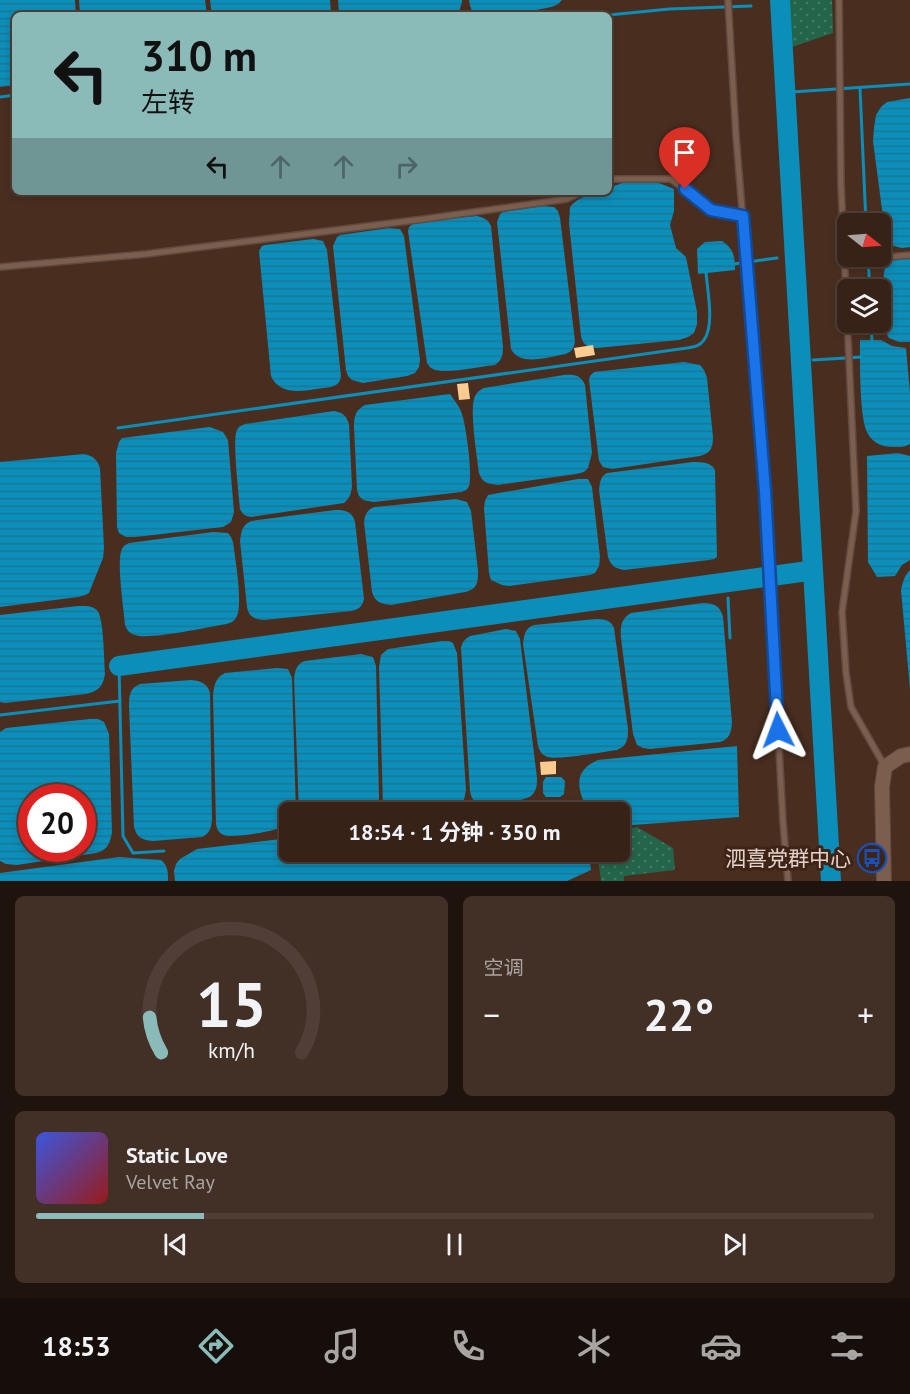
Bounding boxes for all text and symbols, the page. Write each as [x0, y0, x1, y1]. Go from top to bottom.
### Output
text: 310 m [141, 28, 257, 83]
icon: left [42, 36, 120, 114]
text: 左转 [141, 85, 195, 119]
pin [659, 127, 710, 189]
icon: arrive [668, 136, 701, 169]
icon: left [201, 150, 234, 183]
icon: ahead [264, 150, 297, 183]
icon: ahead [327, 150, 360, 183]
icon: right [390, 150, 423, 183]
north arrow [837, 213, 891, 267]
map controls [837, 213, 891, 333]
button: layers [837, 279, 891, 333]
position arrow [746, 698, 810, 762]
speed limit sign: 20 [18, 784, 96, 862]
text: 18:54 · 1 分钟 · 350 m [349, 818, 560, 846]
bus stop icon: 泗喜党群中心 [856, 842, 888, 874]
place label: 泗喜党群中心 [725, 845, 851, 872]
text: 空调 [484, 955, 524, 981]
text: 15 [196, 963, 267, 1044]
text: 22° [643, 985, 714, 1043]
text: − [484, 993, 500, 1036]
text: + [857, 993, 874, 1036]
text: km/h [208, 1036, 255, 1064]
text: Static Love [126, 1141, 228, 1169]
text: Velvet Ray [126, 1169, 215, 1195]
icon: previous [159, 1228, 192, 1261]
icon: pause [438, 1228, 471, 1261]
icon: next [718, 1228, 751, 1261]
icon: directions [195, 1325, 237, 1367]
icon: music [321, 1325, 363, 1367]
icon: phone [447, 1325, 489, 1367]
icon: climate [573, 1325, 615, 1367]
icon: car [700, 1325, 742, 1367]
icon: filters [826, 1325, 868, 1367]
text: 18:53 [42, 1329, 111, 1363]

